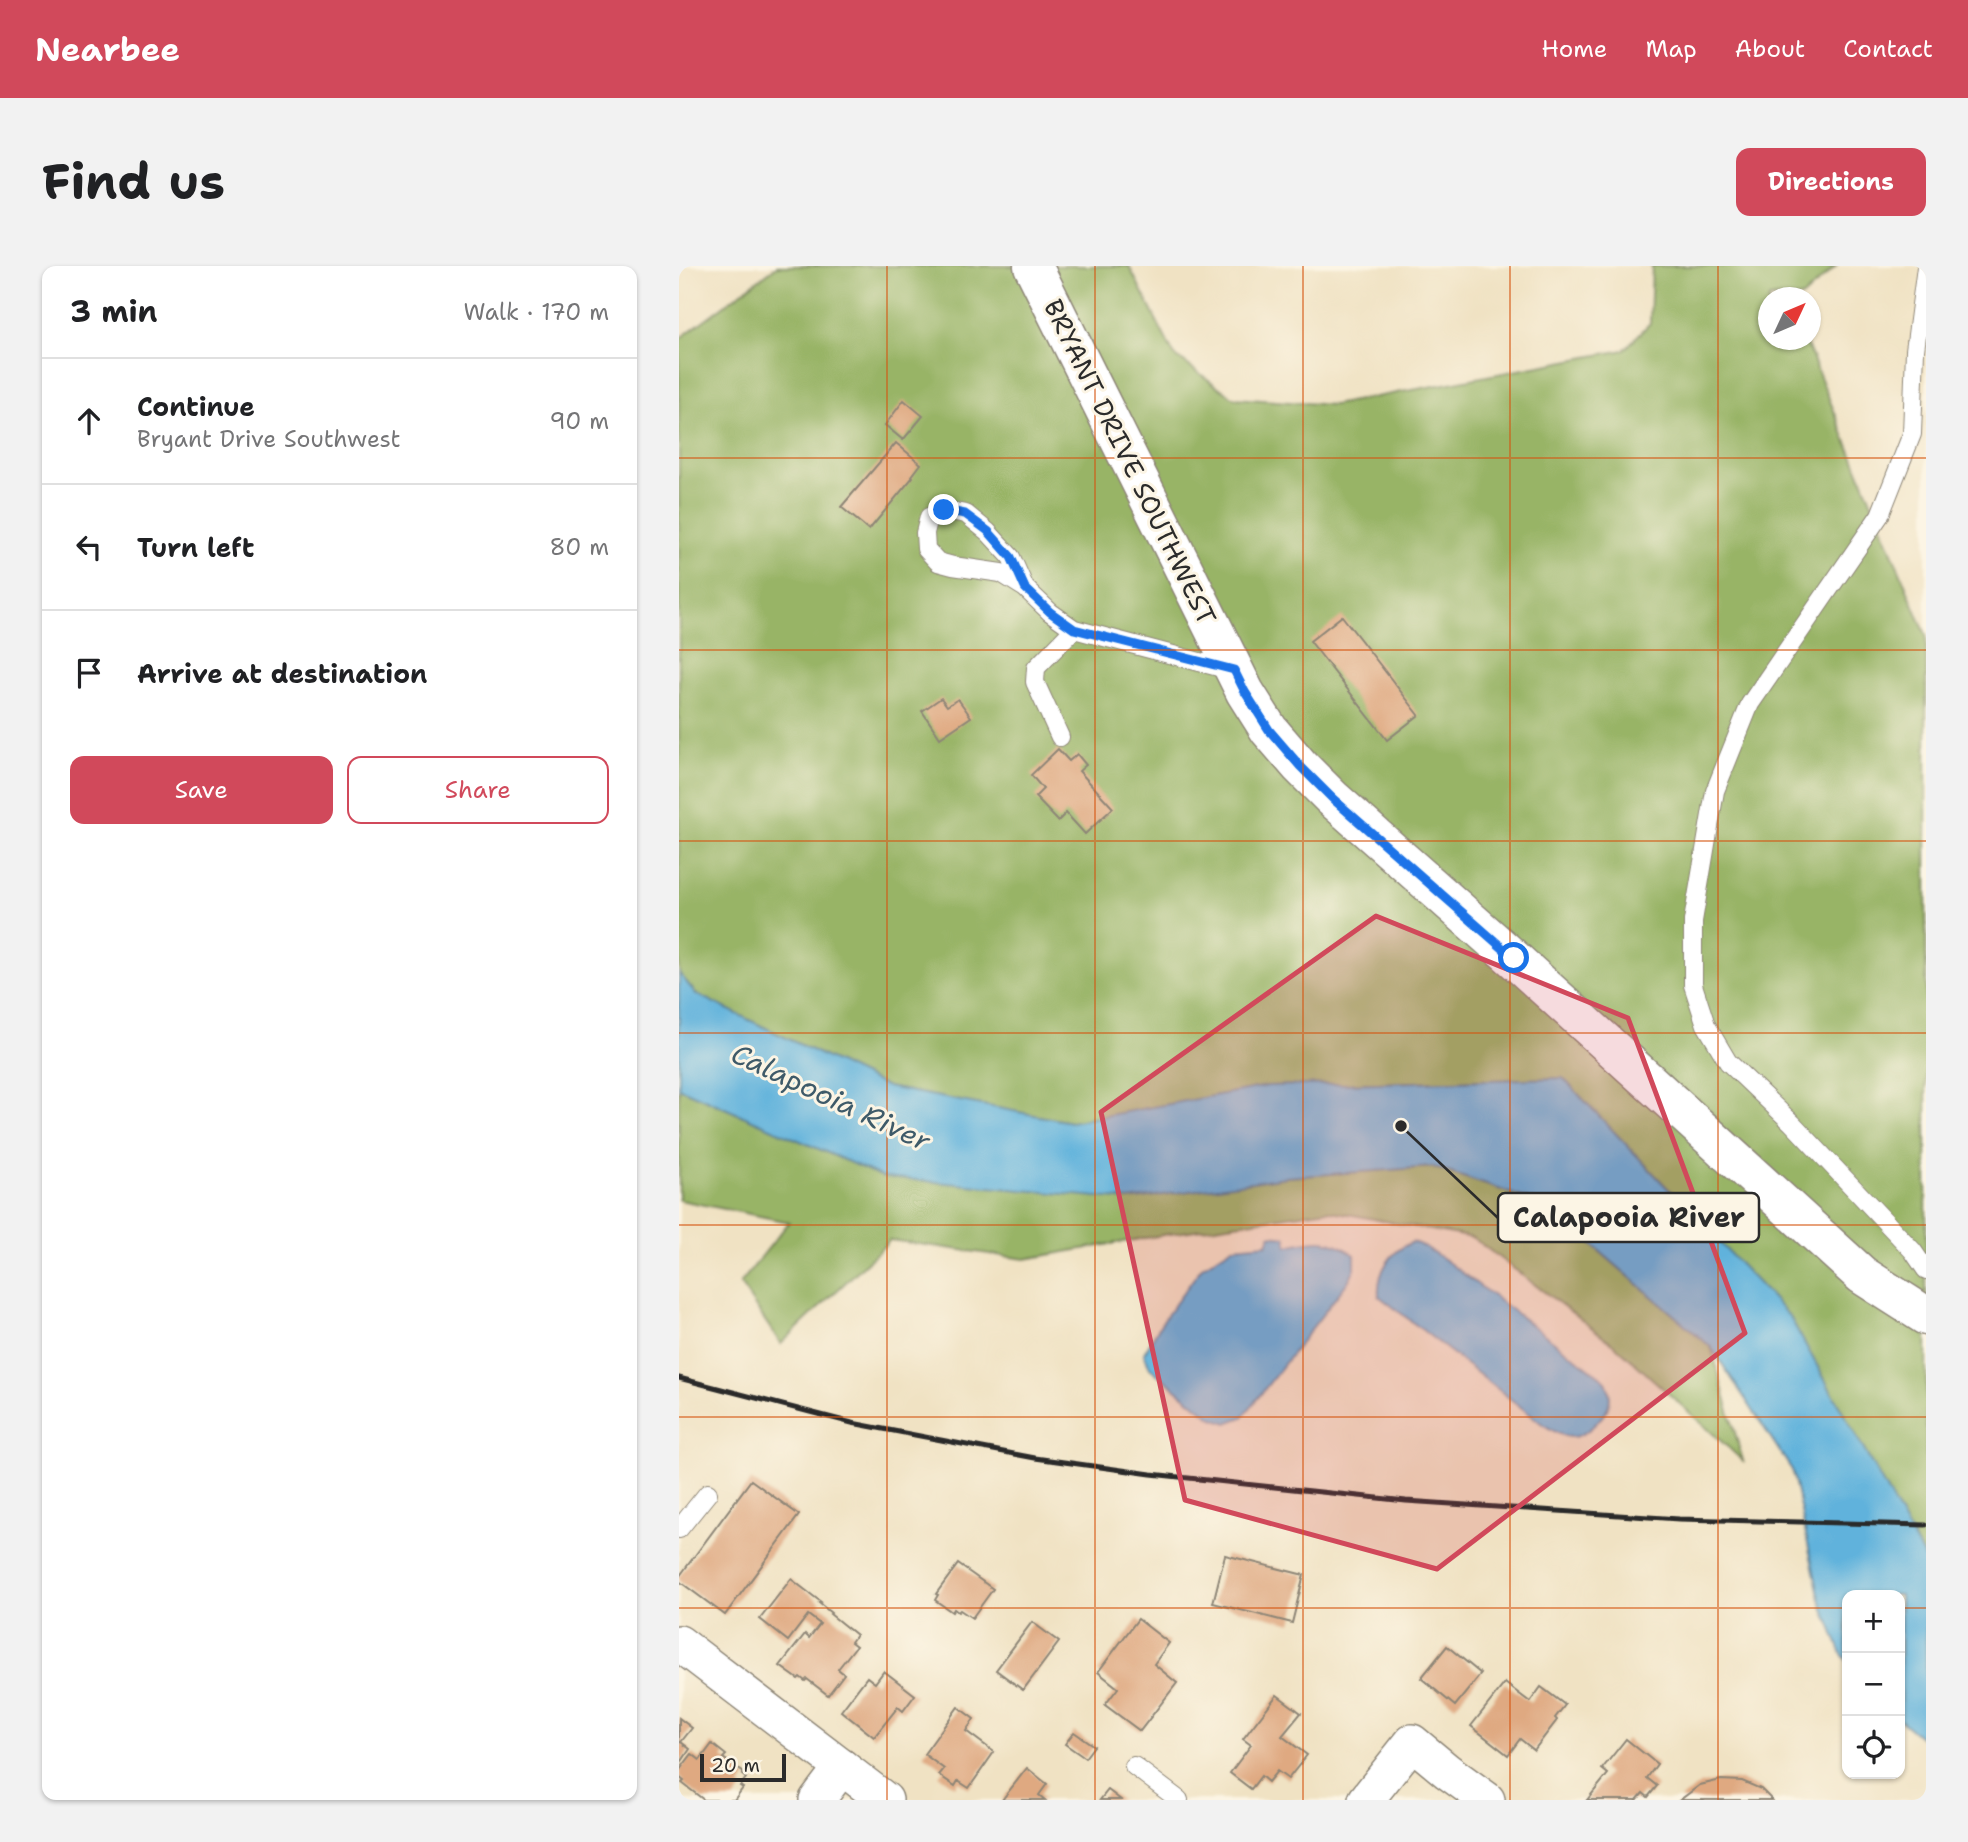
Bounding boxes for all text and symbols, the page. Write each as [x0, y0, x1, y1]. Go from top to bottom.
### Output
text: Nearbee [35, 27, 180, 72]
text: Home [1541, 33, 1607, 65]
text: Map [1645, 33, 1697, 65]
text: About [1735, 33, 1805, 65]
text: Contact [1843, 33, 1933, 65]
button: Directions [1736, 148, 1926, 216]
text: Find us [42, 149, 225, 215]
north arrow [1758, 287, 1821, 350]
text: 3 min [70, 291, 157, 332]
street label: BRYANT DRIVE SOUTHWEST [1036, 293, 1225, 631]
text: Walk · 170 m [464, 297, 609, 327]
text: Continue [137, 389, 255, 424]
icon: ahead [70, 402, 108, 440]
text: 90 m [549, 406, 609, 436]
text: Bryant Drive Southwest [137, 424, 401, 454]
route end [928, 494, 959, 525]
icon: left [70, 528, 108, 566]
text: Turn left [137, 530, 254, 565]
text: 80 m [550, 532, 609, 562]
icon: arrive [70, 654, 108, 692]
text: Arrive at destination [137, 656, 427, 691]
button: Save [70, 756, 333, 824]
button: Share [347, 756, 609, 824]
route start [1498, 942, 1529, 973]
water label: Calapooia River [725, 1034, 937, 1160]
callout: Calapooia River [1498, 1193, 1759, 1242]
text: Calapooia River [1513, 1198, 1745, 1236]
map controls [1842, 1590, 1905, 1779]
button: + [1842, 1590, 1905, 1653]
button: − [1842, 1653, 1905, 1716]
button: locate [1842, 1716, 1905, 1779]
scale bar [700, 1751, 786, 1783]
text: 20 m [711, 1753, 760, 1778]

